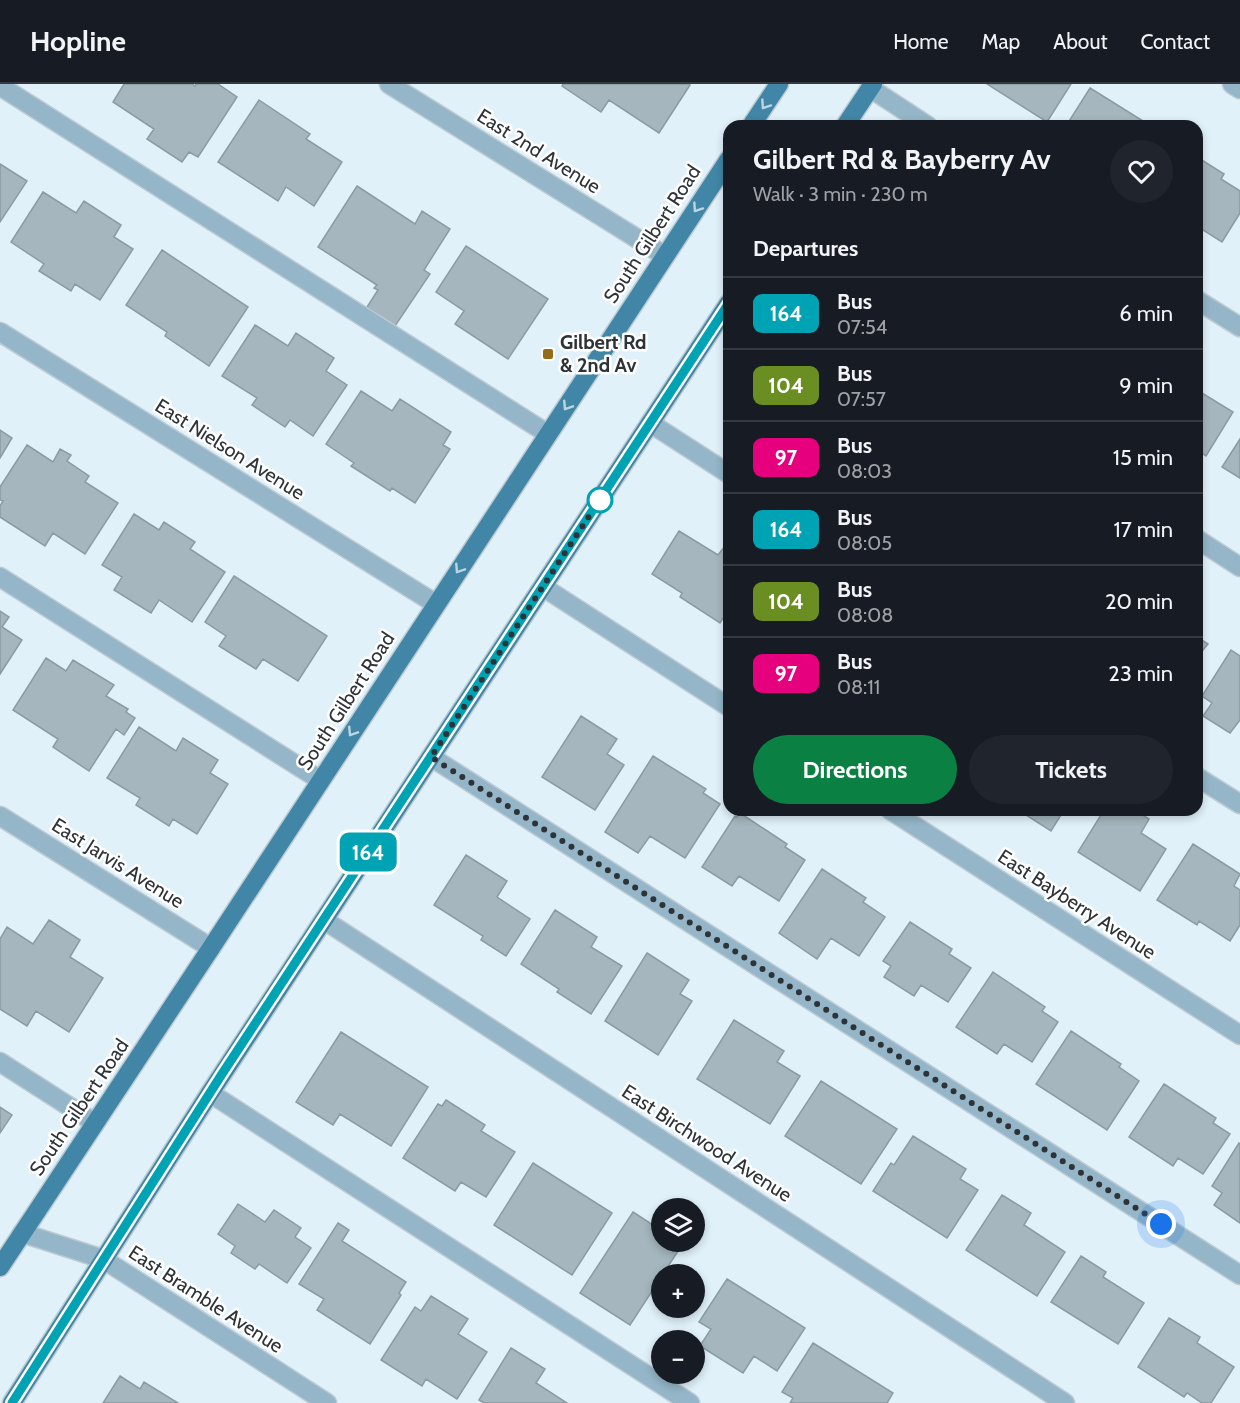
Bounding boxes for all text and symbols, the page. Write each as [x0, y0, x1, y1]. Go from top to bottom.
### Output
text: Hopline [30, 24, 126, 58]
text: Home [893, 29, 949, 54]
text: Map [982, 29, 1020, 54]
text: About [1053, 29, 1107, 54]
text: Contact [1140, 29, 1210, 54]
one-way arrow [761, 98, 772, 109]
street label: East 2nd Avenue [473, 103, 605, 199]
button: heart [1110, 140, 1173, 203]
text: Gilbert Rd & Bayberry Av [753, 142, 1051, 176]
street label: South Gilbert Road [598, 160, 706, 308]
text: Walk · 3 min · 230 m [753, 182, 928, 206]
one-way arrow [693, 201, 704, 212]
text: Departures [753, 235, 858, 262]
text: Bus [837, 288, 872, 315]
text: 6 min [1119, 300, 1173, 327]
text: 164 [770, 301, 802, 326]
text: 07:54 [837, 315, 887, 339]
place label: Gilbert Rd & 2nd Av [560, 330, 646, 377]
marker: Gilbert Rd & 2nd Av [541, 347, 555, 361]
text: Bus [837, 360, 872, 387]
text: 9 min [1119, 372, 1173, 399]
text: 104 [768, 373, 804, 398]
text: 07:57 [837, 387, 886, 411]
street label: East Nielson Avenue [151, 393, 309, 505]
one-way arrow [562, 400, 574, 410]
text: Bus [837, 432, 872, 459]
text: 15 min [1113, 444, 1173, 471]
text: 97 [775, 445, 797, 470]
text: 08:03 [837, 459, 892, 483]
unlabelled marker [587, 487, 613, 513]
text: Bus [837, 504, 872, 531]
text: 17 min [1114, 516, 1173, 543]
text: 164 [770, 517, 802, 542]
text: 08:05 [837, 531, 892, 555]
one-way arrow [455, 562, 466, 573]
text: Bus [837, 576, 872, 603]
text: 20 min [1105, 588, 1173, 615]
text: 104 [768, 589, 804, 614]
text: 08:08 [837, 603, 893, 627]
street label: South Gilbert Road [292, 627, 400, 775]
text: Bus [837, 648, 872, 675]
text: 23 min [1108, 660, 1173, 687]
text: 97 [775, 661, 797, 686]
text: 08:11 [837, 675, 880, 699]
one-way arrow [348, 725, 359, 736]
button: Directions [753, 735, 957, 804]
button: Tickets [969, 735, 1173, 804]
street label: East Jarvis Avenue [47, 813, 189, 913]
line badge: 164 [334, 832, 403, 872]
text: 164 [352, 840, 384, 865]
street label: East Bayberry Avenue [994, 844, 1160, 964]
street label: South Gilbert Road [24, 1034, 134, 1180]
street label: East Birchwood Avenue [618, 1079, 796, 1207]
map controls [651, 1198, 705, 1384]
button: layers [651, 1198, 705, 1252]
your location [1146, 1209, 1176, 1239]
street label: East Bramble Avenue [124, 1240, 288, 1358]
button: + [651, 1264, 705, 1318]
button: − [651, 1330, 705, 1384]

